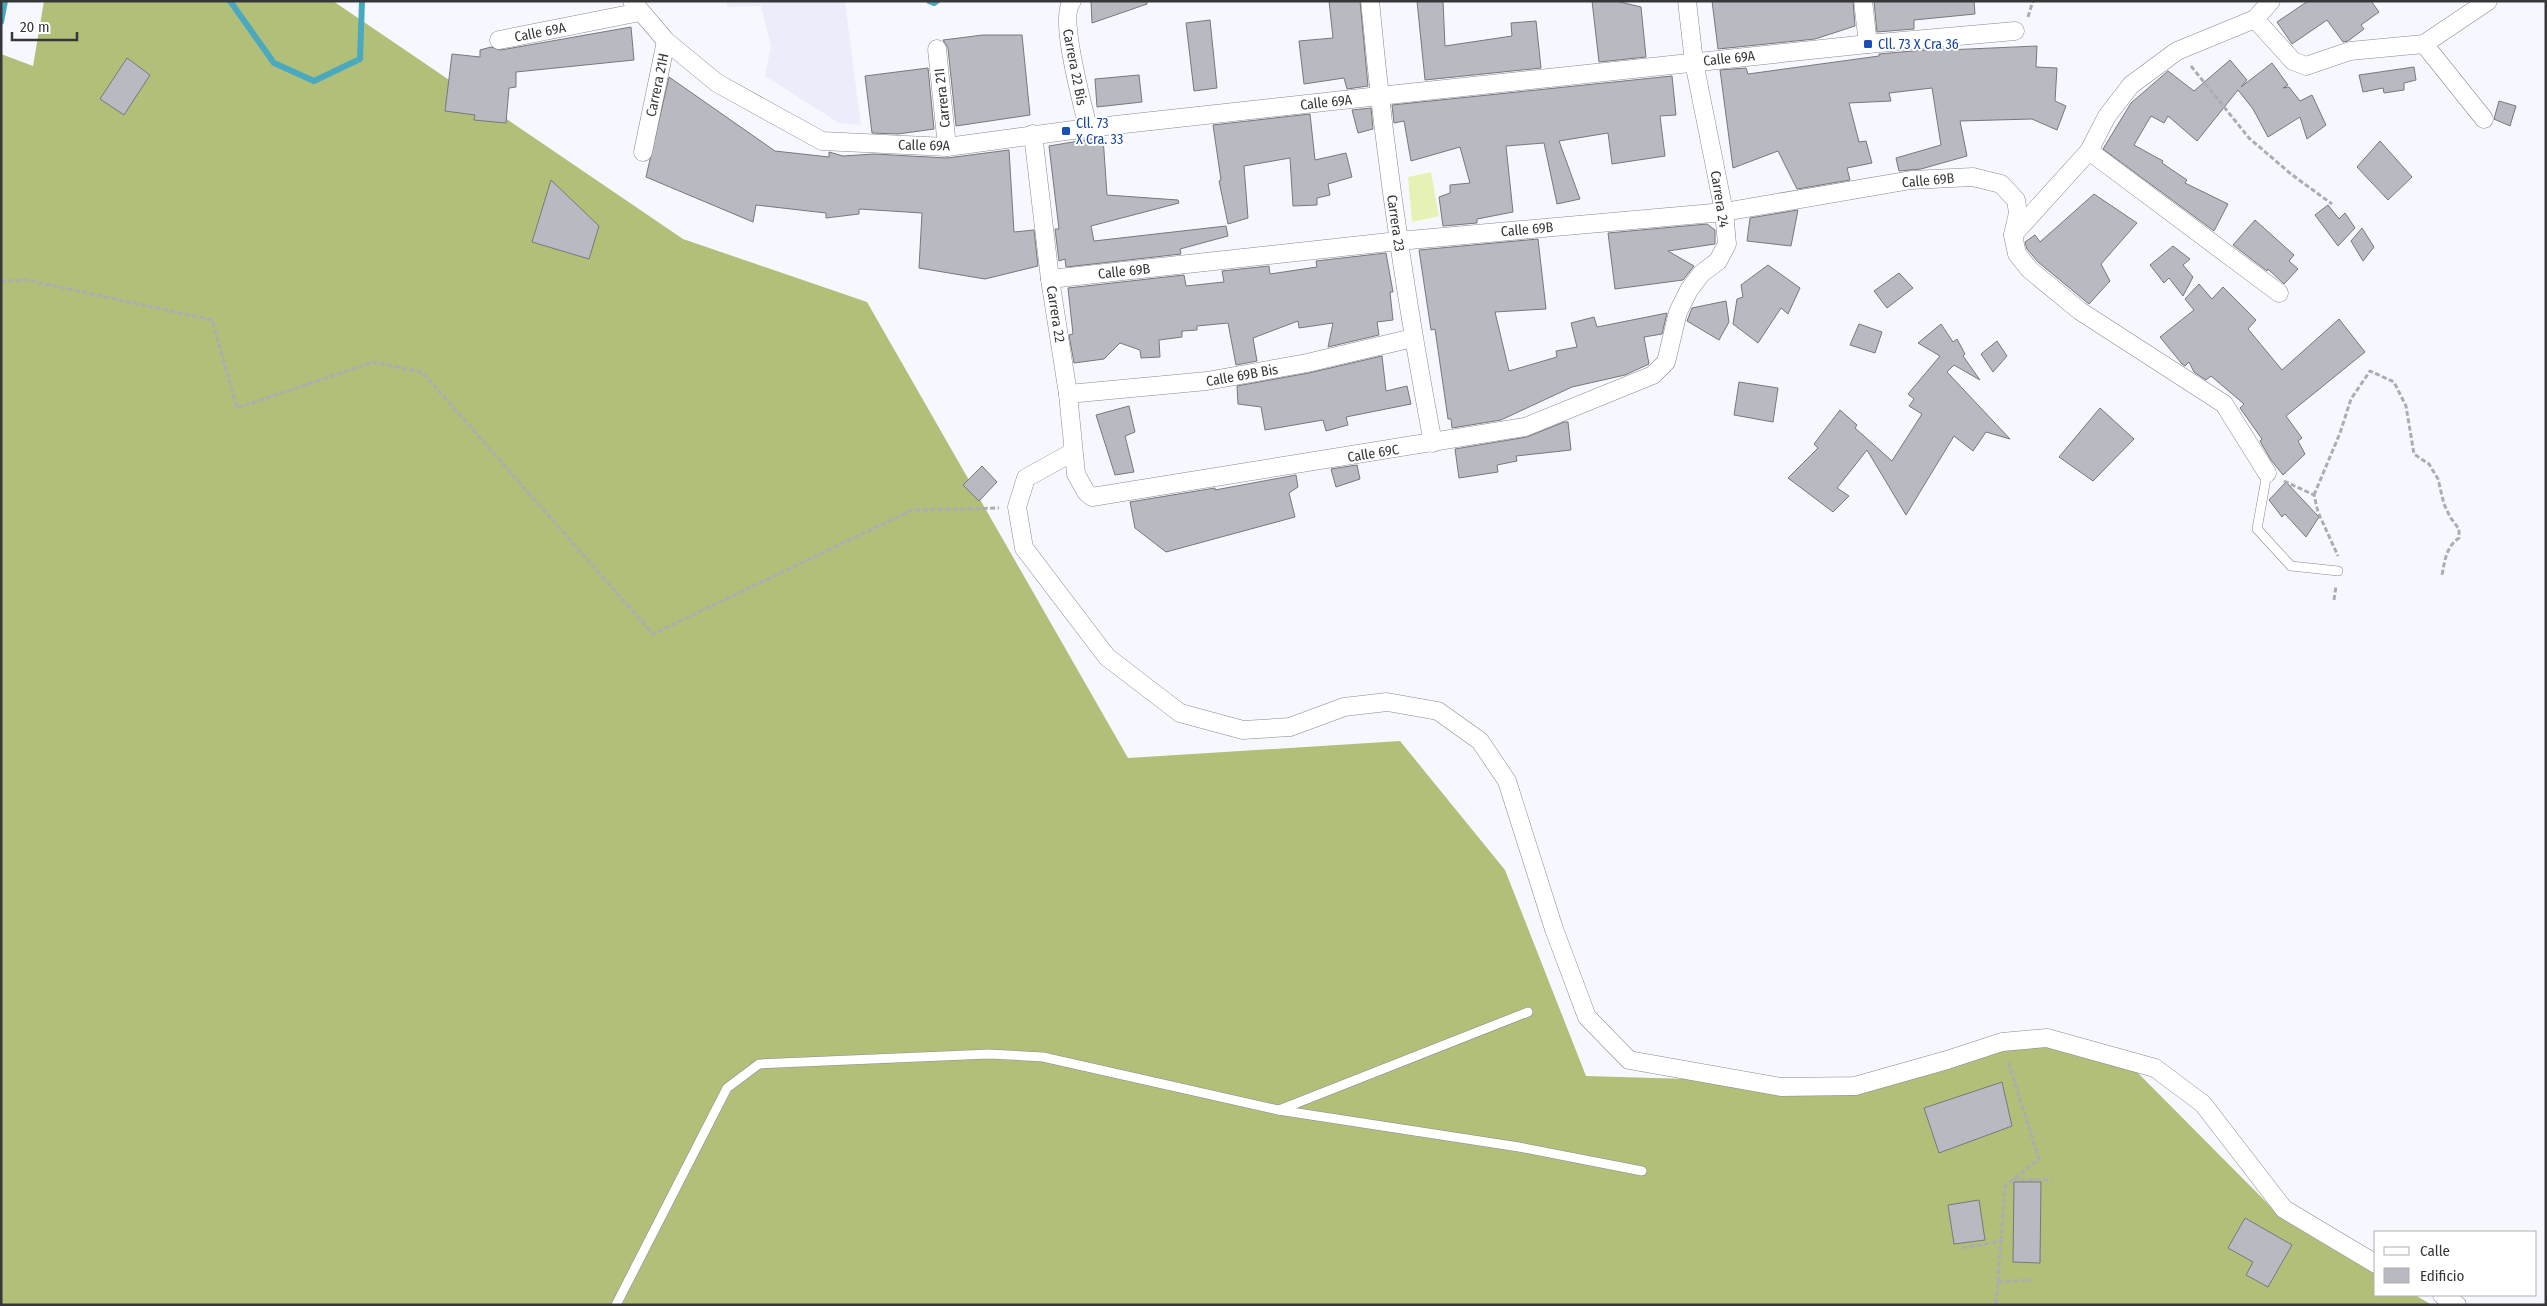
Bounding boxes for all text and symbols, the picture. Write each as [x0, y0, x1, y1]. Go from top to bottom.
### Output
scale bar [12, 10, 78, 42]
text: 20 m [20, 18, 50, 36]
street label: Calle 69A [513, 19, 568, 46]
street label: Carrera 22 Bis [1059, 27, 1090, 107]
place label: Cll. 73 X Cra 36 [1878, 36, 1959, 53]
marker: Cll. 73 X Cra 36 [1862, 38, 1874, 50]
street label: Calle 69A [1702, 47, 1756, 70]
street label: Carrera 21H [642, 52, 673, 118]
street label: Carrera 21I [931, 67, 954, 129]
street label: Calle 69A [1299, 91, 1353, 114]
place label: Cll. 73 X Cra. 33 [1076, 115, 1123, 148]
marker: Cll. 73 X Cra. 33 [1060, 125, 1072, 137]
street label: Calle 69A [898, 137, 951, 154]
street label: Carrera 24 [1707, 169, 1732, 229]
street label: Calle 69B [1901, 170, 1955, 191]
street label: Carrera 23 [1383, 194, 1408, 253]
street label: Calle 69B [1500, 219, 1554, 240]
street label: Calle 69B [1097, 260, 1151, 283]
street label: Carrera 22 [1043, 285, 1068, 344]
street label: Calle 69B Bis [1205, 361, 1279, 390]
street label: Calle 69C [1346, 441, 1400, 466]
legend [2374, 1231, 2537, 1296]
text: Calle [2420, 1242, 2450, 1260]
text: Edificio [2420, 1267, 2465, 1285]

